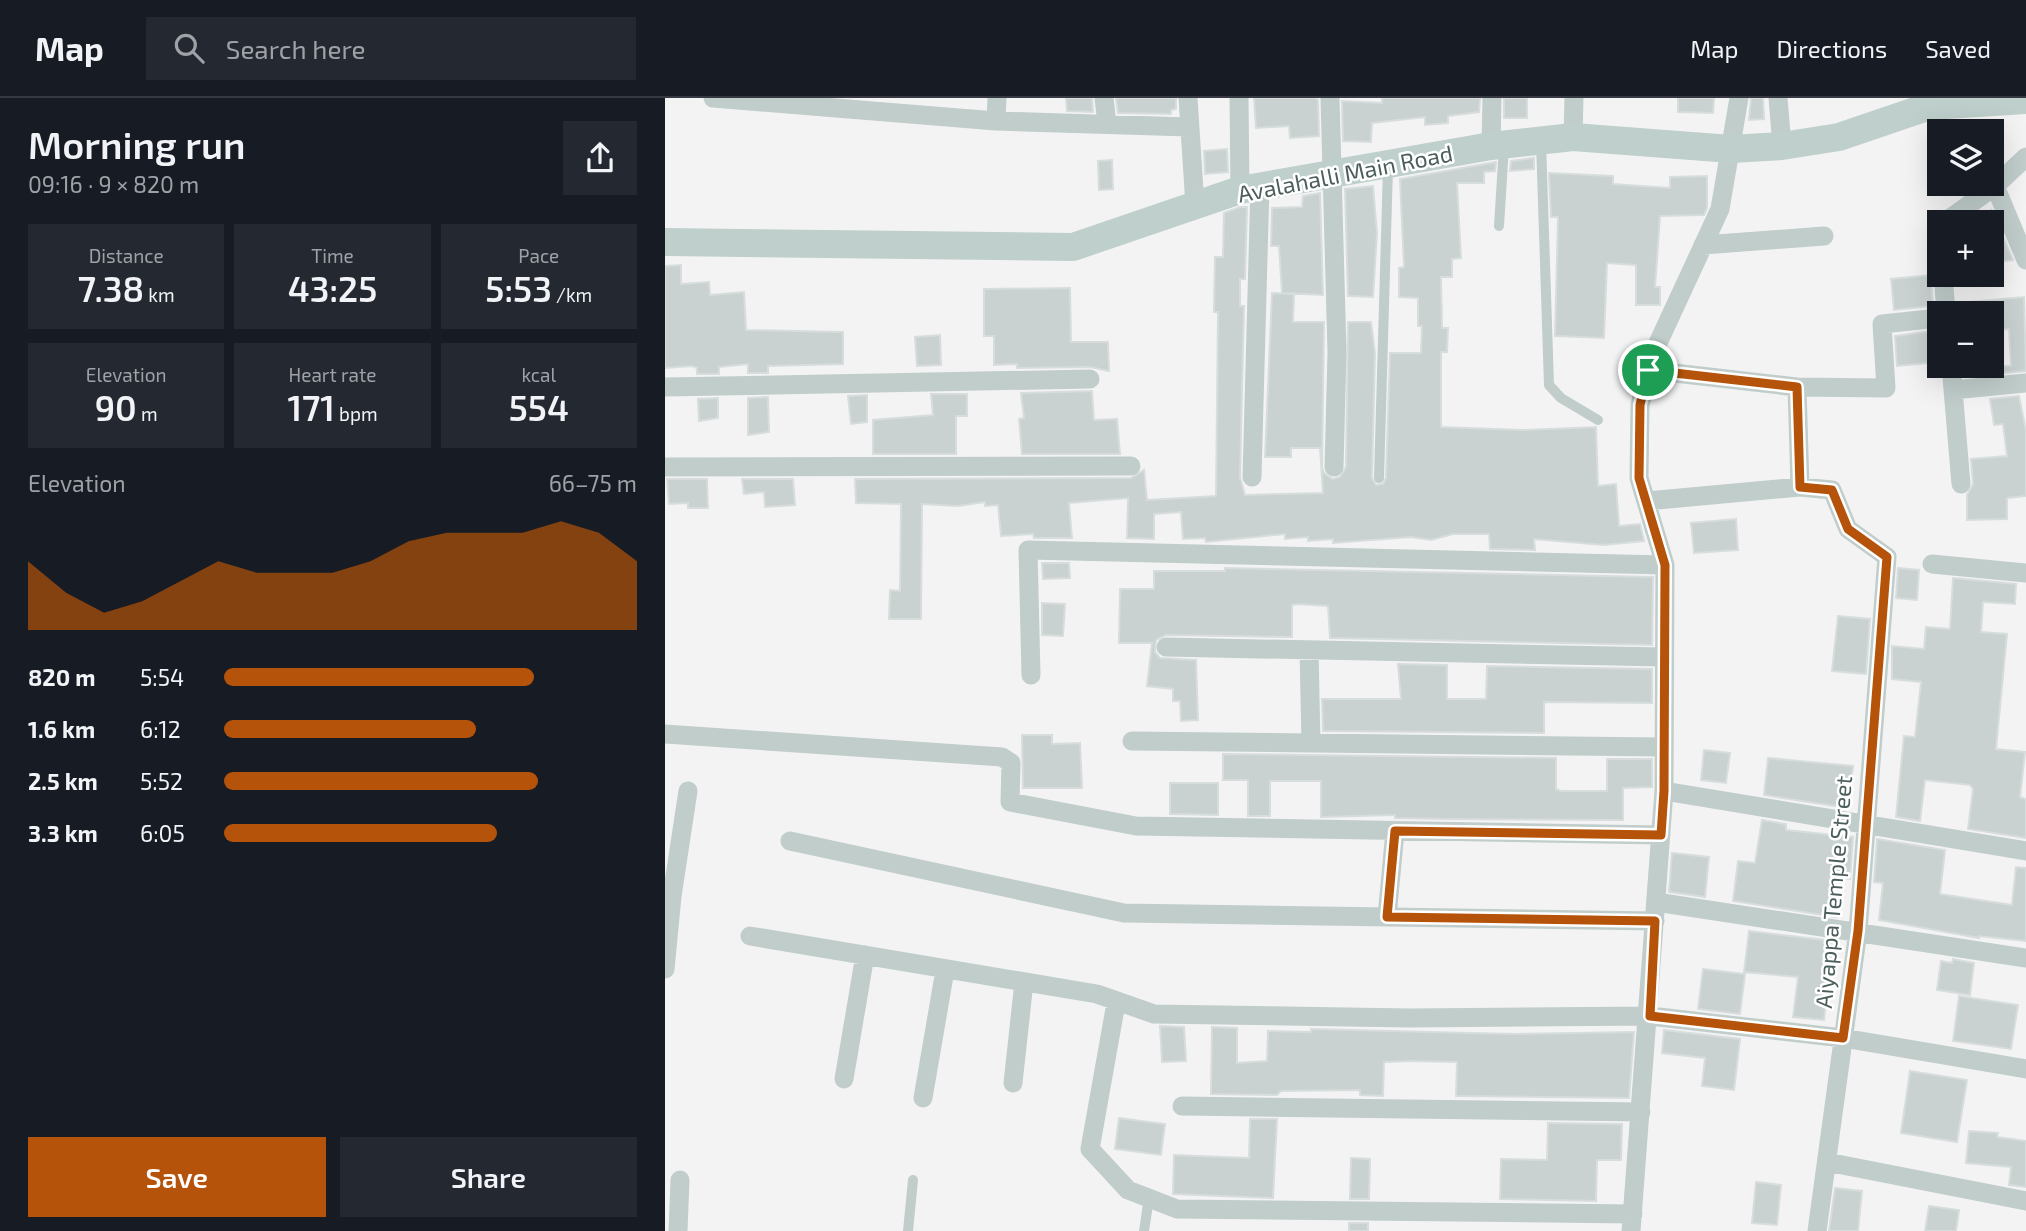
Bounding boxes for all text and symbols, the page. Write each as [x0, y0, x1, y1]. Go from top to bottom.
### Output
search box [146, 17, 636, 80]
text: Map [35, 28, 104, 68]
icon: search [170, 29, 208, 67]
text: Search here [226, 33, 365, 64]
text: Map [1690, 34, 1738, 63]
text: Directions [1776, 34, 1887, 63]
text: Saved [1925, 34, 1991, 63]
map controls [1927, 119, 2004, 378]
button: layers [1927, 119, 2004, 196]
text: Morning run [28, 121, 246, 167]
button: share [563, 121, 637, 195]
street label: Avalahalli Main Road [1235, 138, 1455, 208]
text: 09:16 · 9 × 820 m [28, 170, 199, 198]
button: + [1927, 210, 2004, 287]
text: Distance [89, 244, 164, 267]
text: Time [311, 244, 354, 267]
text: Pace [518, 244, 559, 267]
text: 7.38 [78, 267, 144, 309]
text: 43:25 [288, 267, 377, 309]
text: 5:53 [485, 267, 552, 309]
text: km [144, 283, 175, 306]
text: /km [552, 283, 592, 306]
button: − [1927, 301, 2004, 378]
pin [1618, 340, 1678, 400]
icon: arrive [1629, 351, 1667, 389]
text: Elevation [86, 363, 166, 386]
text: Heart rate [289, 363, 376, 386]
text: kcal [521, 363, 556, 386]
text: 90 [95, 386, 137, 428]
text: 171 [287, 386, 335, 428]
text: 554 [509, 386, 569, 428]
text: m [137, 402, 158, 425]
text: bpm [335, 402, 378, 425]
text: Elevation [28, 469, 126, 497]
text: 66–75 m [549, 469, 637, 497]
text: 820 m [28, 663, 95, 691]
text: 5:54 [140, 663, 184, 691]
text: 1.6 km [28, 715, 95, 743]
text: 6:12 [140, 715, 181, 743]
text: 2.5 km [28, 767, 98, 795]
text: 5:52 [140, 767, 183, 795]
street label: Aiyappa Temple Street [1809, 774, 1857, 1010]
text: 3.3 km [28, 819, 98, 847]
text: 6:05 [140, 819, 185, 847]
button: Save [28, 1137, 326, 1217]
button: Share [340, 1137, 637, 1217]

